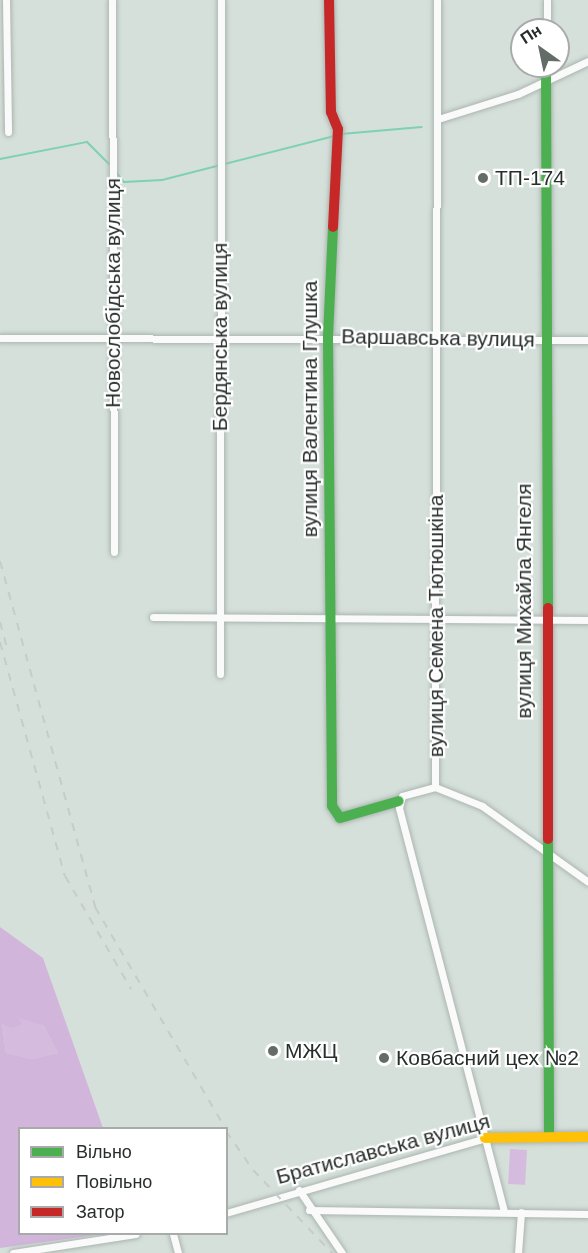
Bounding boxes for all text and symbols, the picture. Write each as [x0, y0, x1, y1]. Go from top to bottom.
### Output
north arrow [510, 18, 570, 78]
text: Пн [517, 21, 545, 47]
place label: ТП-174 [495, 165, 565, 191]
marker: ТП-174 [476, 171, 490, 185]
street label: Новослобідська вулиця [100, 178, 126, 408]
street label: Бердянська вулиця [207, 243, 233, 431]
street label: вулиця Валентина Глушка [297, 281, 323, 537]
street label: Варшавська вулиця [341, 324, 535, 352]
street label: вулиця Михайла Янгеля [511, 483, 537, 719]
street label: вулиця Семена Тютюшкіна [423, 495, 449, 757]
place label: МЖЦ [285, 1038, 337, 1064]
marker: МЖЦ [266, 1044, 280, 1058]
place label: Ковбасний цех №2 [396, 1045, 579, 1071]
marker: Ковбасний цех №2 [377, 1051, 391, 1065]
street label: Братиславська вулиця [273, 1108, 493, 1190]
legend [18, 1127, 228, 1235]
text: Вільно [76, 1142, 132, 1162]
text: Повільно [76, 1172, 152, 1192]
text: Затор [76, 1202, 125, 1222]

